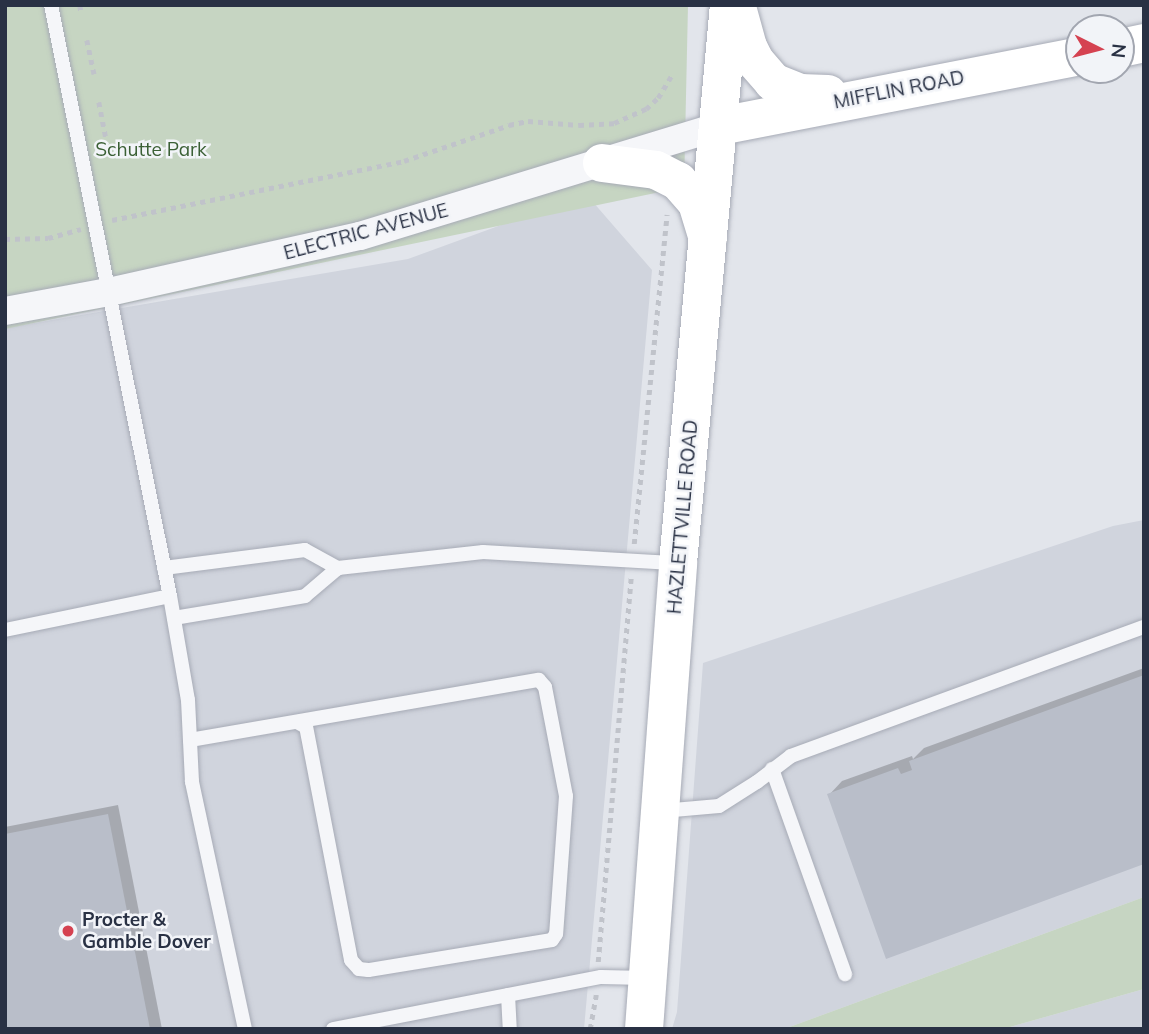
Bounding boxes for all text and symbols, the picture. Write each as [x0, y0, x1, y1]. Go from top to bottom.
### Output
north arrow [1065, 14, 1135, 84]
text: N [1106, 43, 1132, 59]
street label: MIFFLIN ROAD [832, 66, 966, 114]
park label: Schutte Park [95, 139, 207, 161]
street label: ELECTRIC AVENUE [281, 199, 451, 265]
street label: HAZLETTVILLE ROAD [663, 419, 703, 615]
place label: Procter & Gamble Dover [82, 909, 211, 953]
marker: Procter & Gamble Dover [60, 923, 76, 939]

